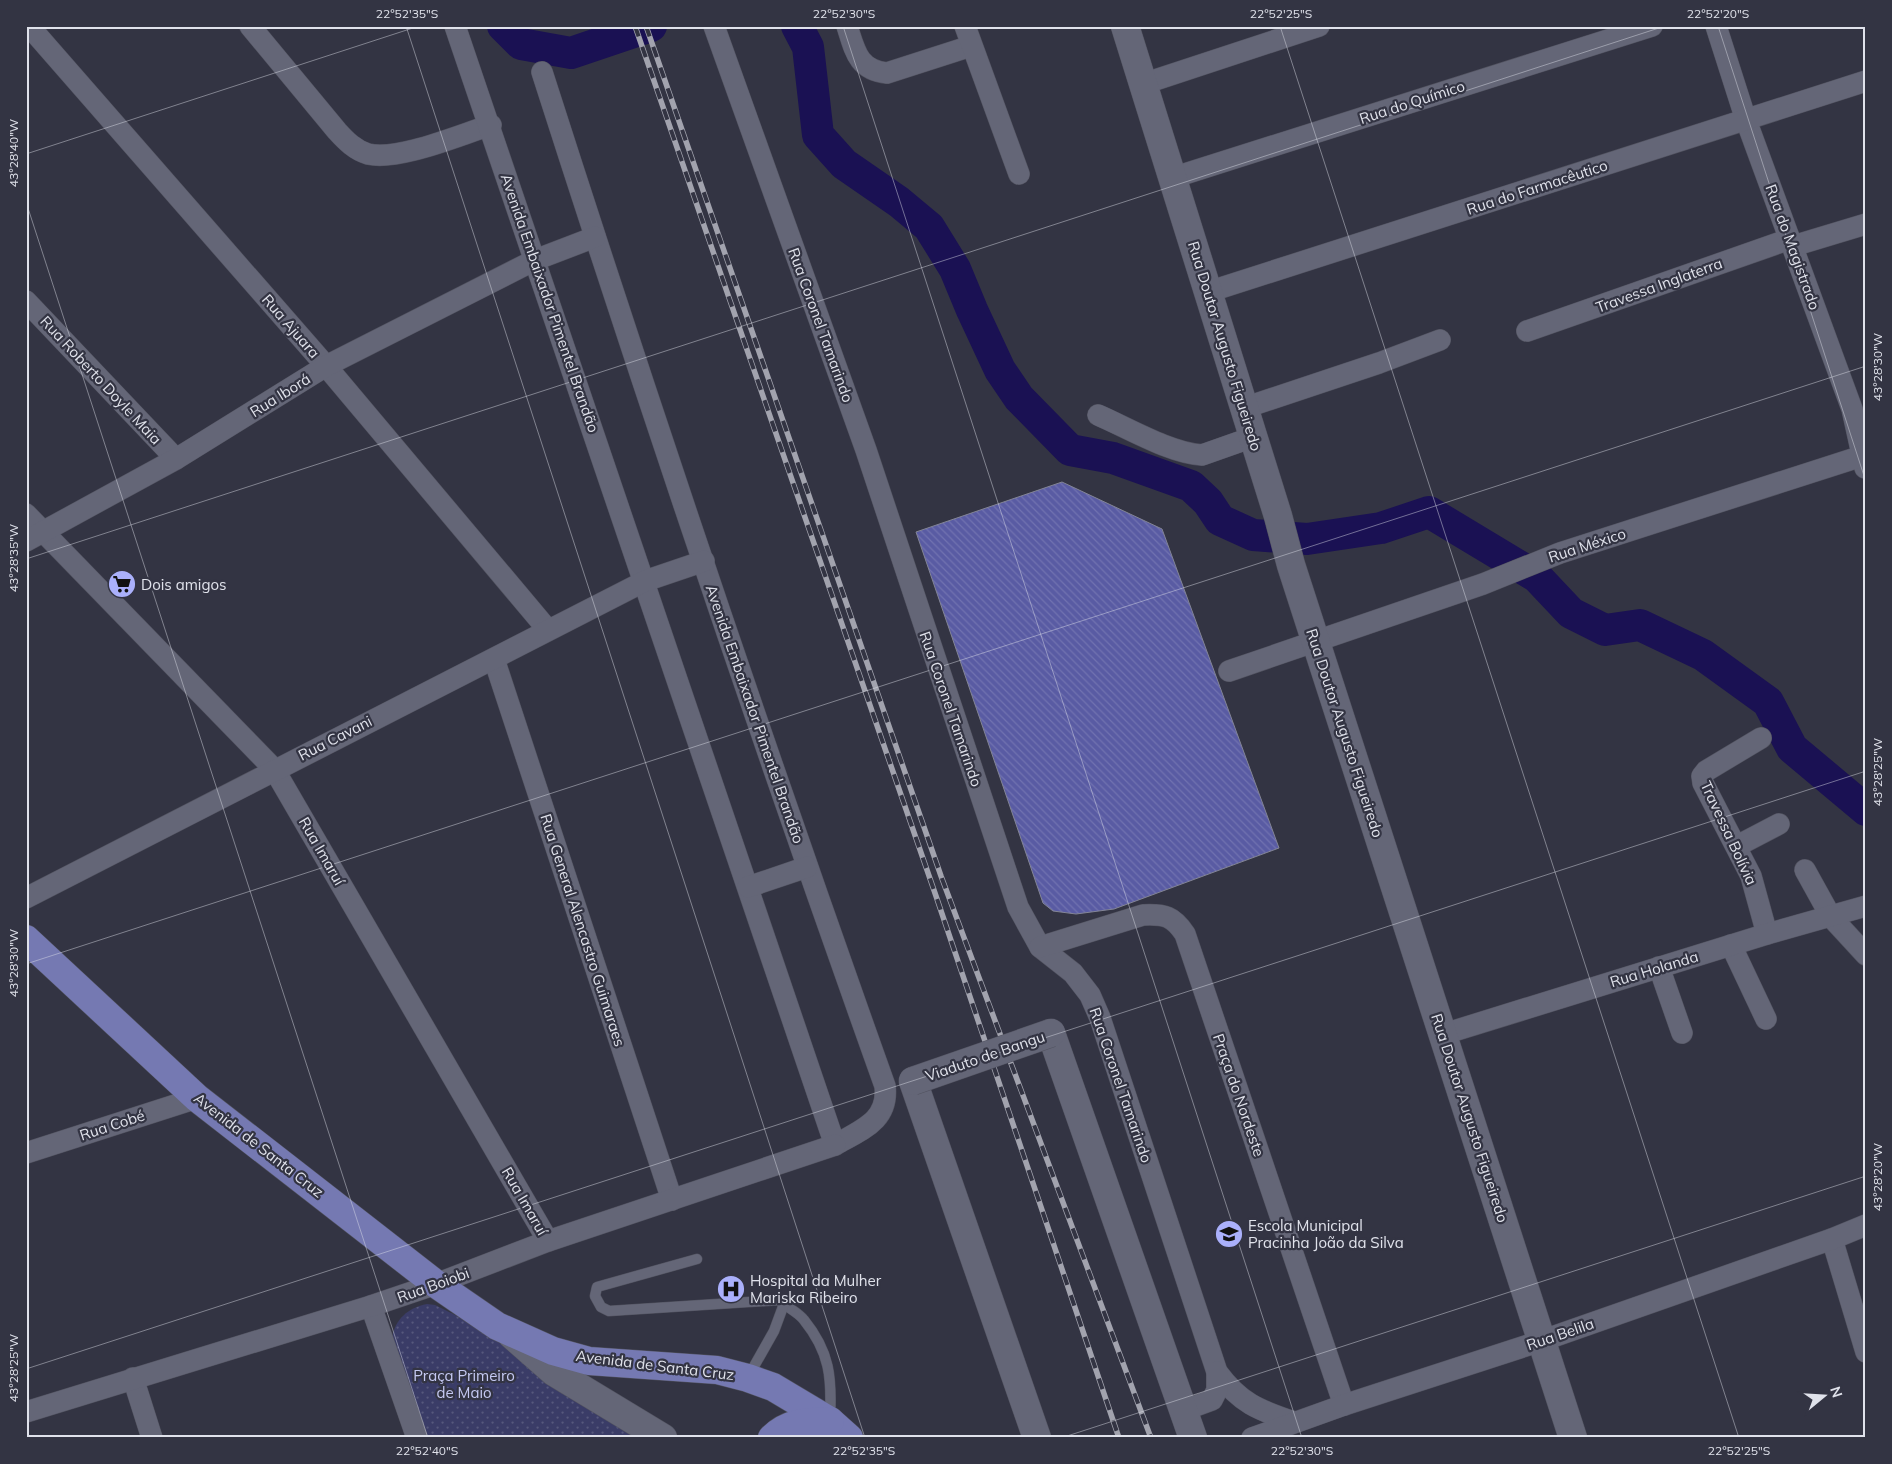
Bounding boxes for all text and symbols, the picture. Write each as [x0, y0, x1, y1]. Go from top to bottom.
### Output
text: 22°52'35"S [376, 6, 438, 21]
text: 22°52'30"S [813, 6, 875, 21]
text: 22°52'25"S [1250, 6, 1312, 21]
text: 22°52'20"S [1687, 6, 1749, 21]
street label: Rua do Químico [1357, 76, 1467, 128]
text: 43°28'40"W [6, 119, 21, 187]
street label: Rua do Farmacêutico [1464, 155, 1610, 219]
street label: Avenida Embaixador Pimentel Brandão [497, 171, 603, 435]
street label: Rua do Magistrado [1761, 182, 1825, 312]
street label: Rua Doutor Augusto Figueiredo [1184, 239, 1266, 453]
street label: Rua Coronel Tamarindo [784, 245, 858, 405]
street label: Travessa Inglaterra [1593, 253, 1725, 317]
street label: Rua Ajuara [258, 290, 324, 362]
street label: Rua Roberto Doyle Maia [36, 312, 166, 448]
text: 43°28'30"W [1870, 333, 1885, 401]
street label: Rua Iborá [246, 369, 314, 421]
text: 43°28'35"W [6, 524, 21, 592]
street label: Rua México [1546, 524, 1628, 566]
supermarket icon: Dois amigos [107, 569, 137, 599]
place label: Dois amigos [141, 575, 227, 594]
street label: Avenida Embaixador Pimentel Brandão [702, 582, 808, 846]
street label: Rua Doutor Augusto Figueiredo [1302, 626, 1388, 840]
street label: Rua Coronel Tamarindo [915, 629, 987, 789]
street label: Rua Cavani [295, 711, 375, 765]
text: 43°28'25"W [1870, 738, 1885, 806]
street label: Travessa Bolívia [1697, 778, 1761, 888]
street label: Rua General Alencastro Guimaraes [536, 811, 630, 1049]
street label: Rua Imaruí [295, 813, 350, 890]
text: 43°28'30"W [6, 929, 21, 997]
street label: Rua Holanda [1608, 947, 1700, 991]
street label: Rua Coronel Tamarindo [1085, 1005, 1157, 1165]
street label: Rua Doutor Augusto Figueiredo [1427, 1011, 1513, 1225]
street label: Viaduto de Bangu [923, 1027, 1047, 1085]
street label: Praça do Nordeste [1209, 1031, 1269, 1159]
street label: Avenida de Santa Cruz [190, 1088, 328, 1202]
street label: Rua Cobé [77, 1106, 147, 1144]
text: 43°28'20"W [1870, 1143, 1885, 1211]
street label: Rua Imaruí [498, 1163, 553, 1240]
place label: Escola Municipal Pracinha João da Silva [1248, 1216, 1404, 1252]
school or university icon: Escola Municipal Pracinha João da Silva [1214, 1219, 1244, 1249]
street label: Rua Boiobi [394, 1263, 472, 1307]
place label: Hospital da Mulher Mariska Ribeiro [750, 1271, 882, 1307]
hospital icon: Hospital da Mulher Mariska Ribeiro [716, 1274, 746, 1304]
street label: Rua Belila [1524, 1314, 1596, 1354]
text: 43°28'25"W [6, 1334, 21, 1402]
street label: Avenida de Santa Cruz [575, 1346, 735, 1384]
park label: Praça Primeiro de Maio [413, 1366, 515, 1402]
north arrow [1800, 1372, 1850, 1422]
text: N [1826, 1384, 1847, 1400]
text: 22°52'40"S [396, 1443, 458, 1458]
text: 22°52'35"S [833, 1443, 895, 1458]
text: 22°52'30"S [1271, 1443, 1333, 1458]
text: 22°52'25"S [1708, 1443, 1770, 1458]

